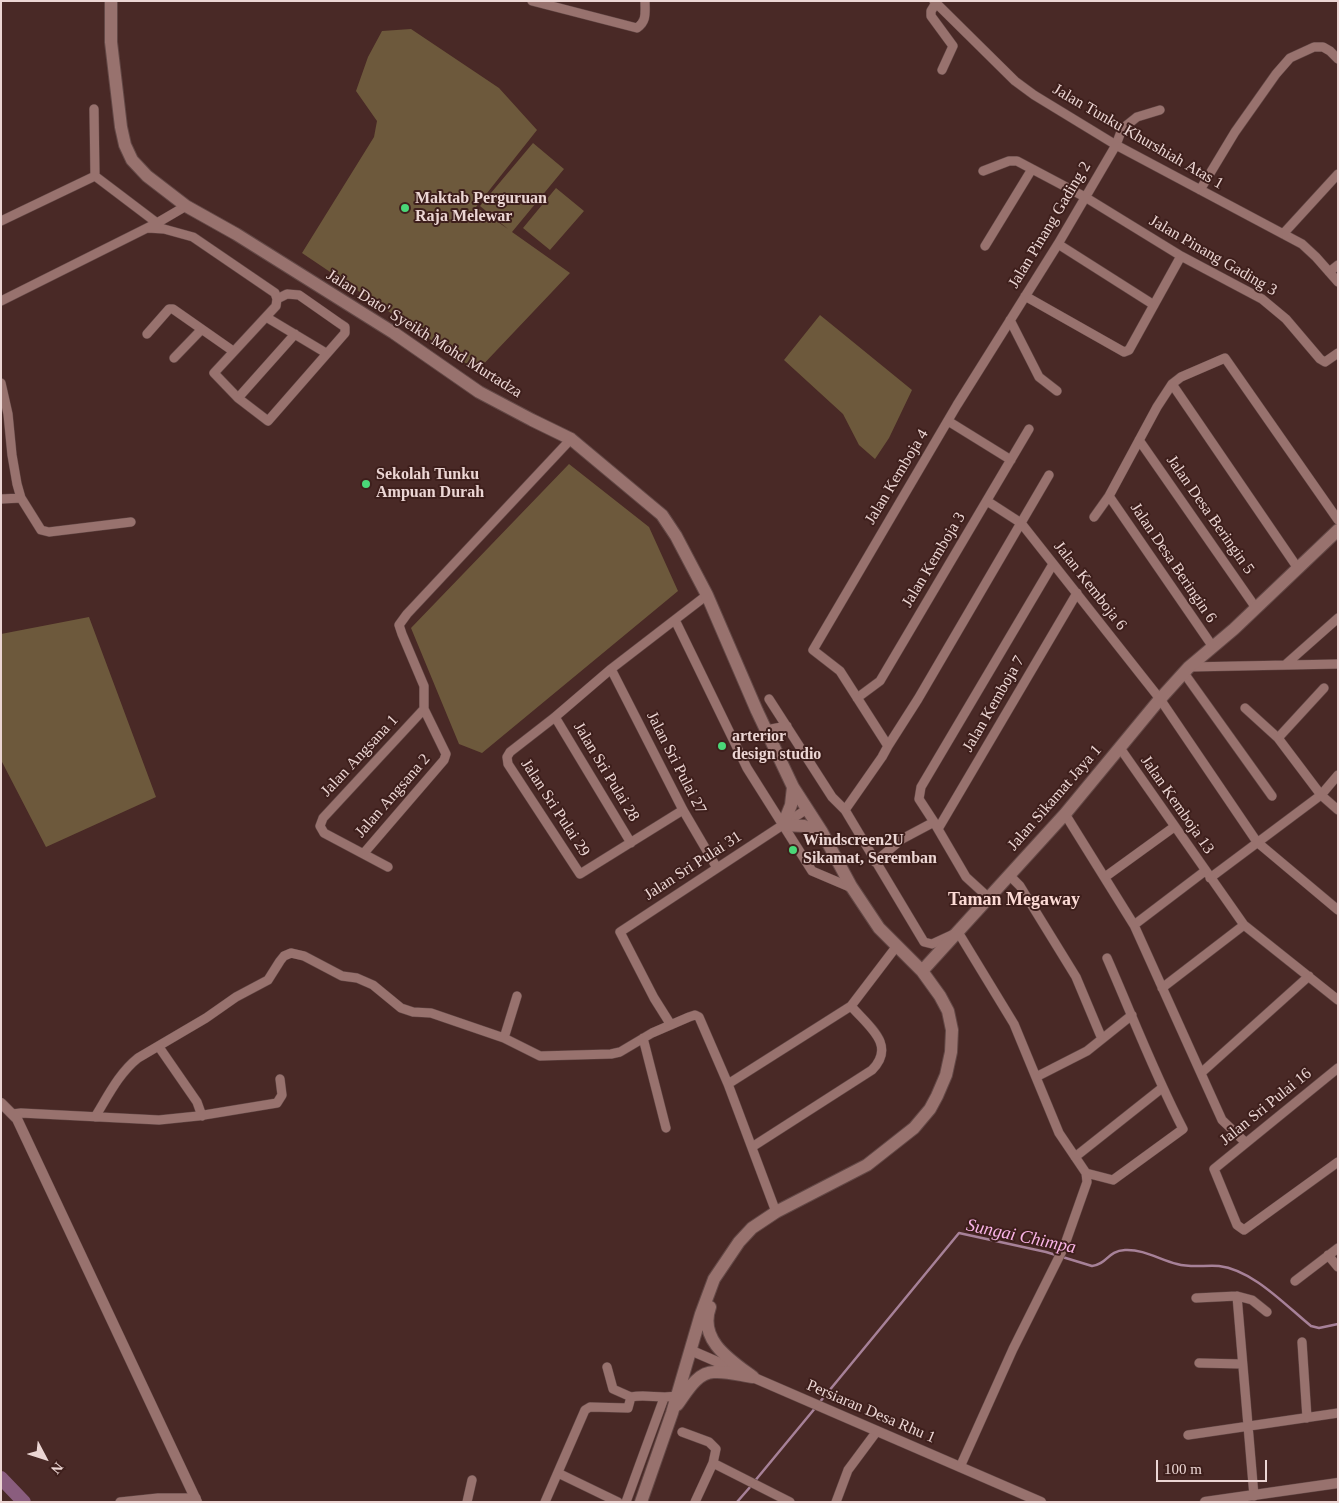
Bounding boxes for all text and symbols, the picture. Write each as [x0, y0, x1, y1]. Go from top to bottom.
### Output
street label: Jalan Tunku Khurshiah Atas 1 [1049, 80, 1227, 194]
street label: Jalan Pinang Gading 2 [1005, 158, 1095, 292]
place label: Maktab Perguruan Raja Melewar [415, 189, 547, 227]
marker: Maktab Perguruan Raja Melewar [399, 202, 411, 214]
street label: Jalan Pinang Gading 3 [1146, 212, 1280, 300]
street label: Jalan Dato' Syeikh Mohd Murtadza [323, 266, 525, 402]
street label: Jalan Kemboja 4 [861, 426, 933, 528]
street label: Jalan Desa Beringin 5 [1162, 452, 1258, 578]
place label: Sekolah Tunku Ampuan Durah [376, 465, 484, 503]
marker: Sekolah Tunku Ampuan Durah [360, 478, 372, 490]
street label: Jalan Desa Beringin 6 [1126, 499, 1220, 627]
street label: Jalan Kemboja 3 [898, 509, 970, 611]
street label: Jalan Kemboja 6 [1049, 538, 1131, 634]
street label: Jalan Kemboja 7 [959, 653, 1029, 755]
street label: Jalan Sri Pulai 27 [642, 709, 710, 817]
street label: Jalan Angsana 1 [317, 711, 403, 801]
street label: Jalan Sri Pulai 28 [569, 719, 643, 825]
place label: arterior design studio [732, 727, 821, 765]
marker: arterior design studio [716, 740, 728, 752]
street label: Jalan Sikamat Jaya 1 [1004, 741, 1106, 855]
street label: Jalan Angsana 2 [351, 750, 435, 842]
street label: Jalan Kemboja 13 [1136, 752, 1218, 858]
street label: Jalan Sri Pulai 29 [516, 756, 594, 860]
street label: Jalan Sri Pulai 31 [641, 827, 745, 905]
place label: Windscreen2U Sikamat, Seremban [803, 831, 937, 869]
marker: Windscreen2U Sikamat, Seremban [787, 844, 799, 856]
district label: Taman Megaway [948, 889, 1080, 911]
street label: Jalan Sri Pulai 16 [1216, 1064, 1316, 1150]
water label: Sungai Chimpa [964, 1215, 1078, 1259]
street label: Persiaran Desa Rhu 1 [804, 1376, 938, 1448]
north arrow [20, 1433, 70, 1483]
scale bar [1159, 1450, 1270, 1482]
text: N [48, 1459, 66, 1477]
text: 100 m [1164, 1461, 1202, 1477]

